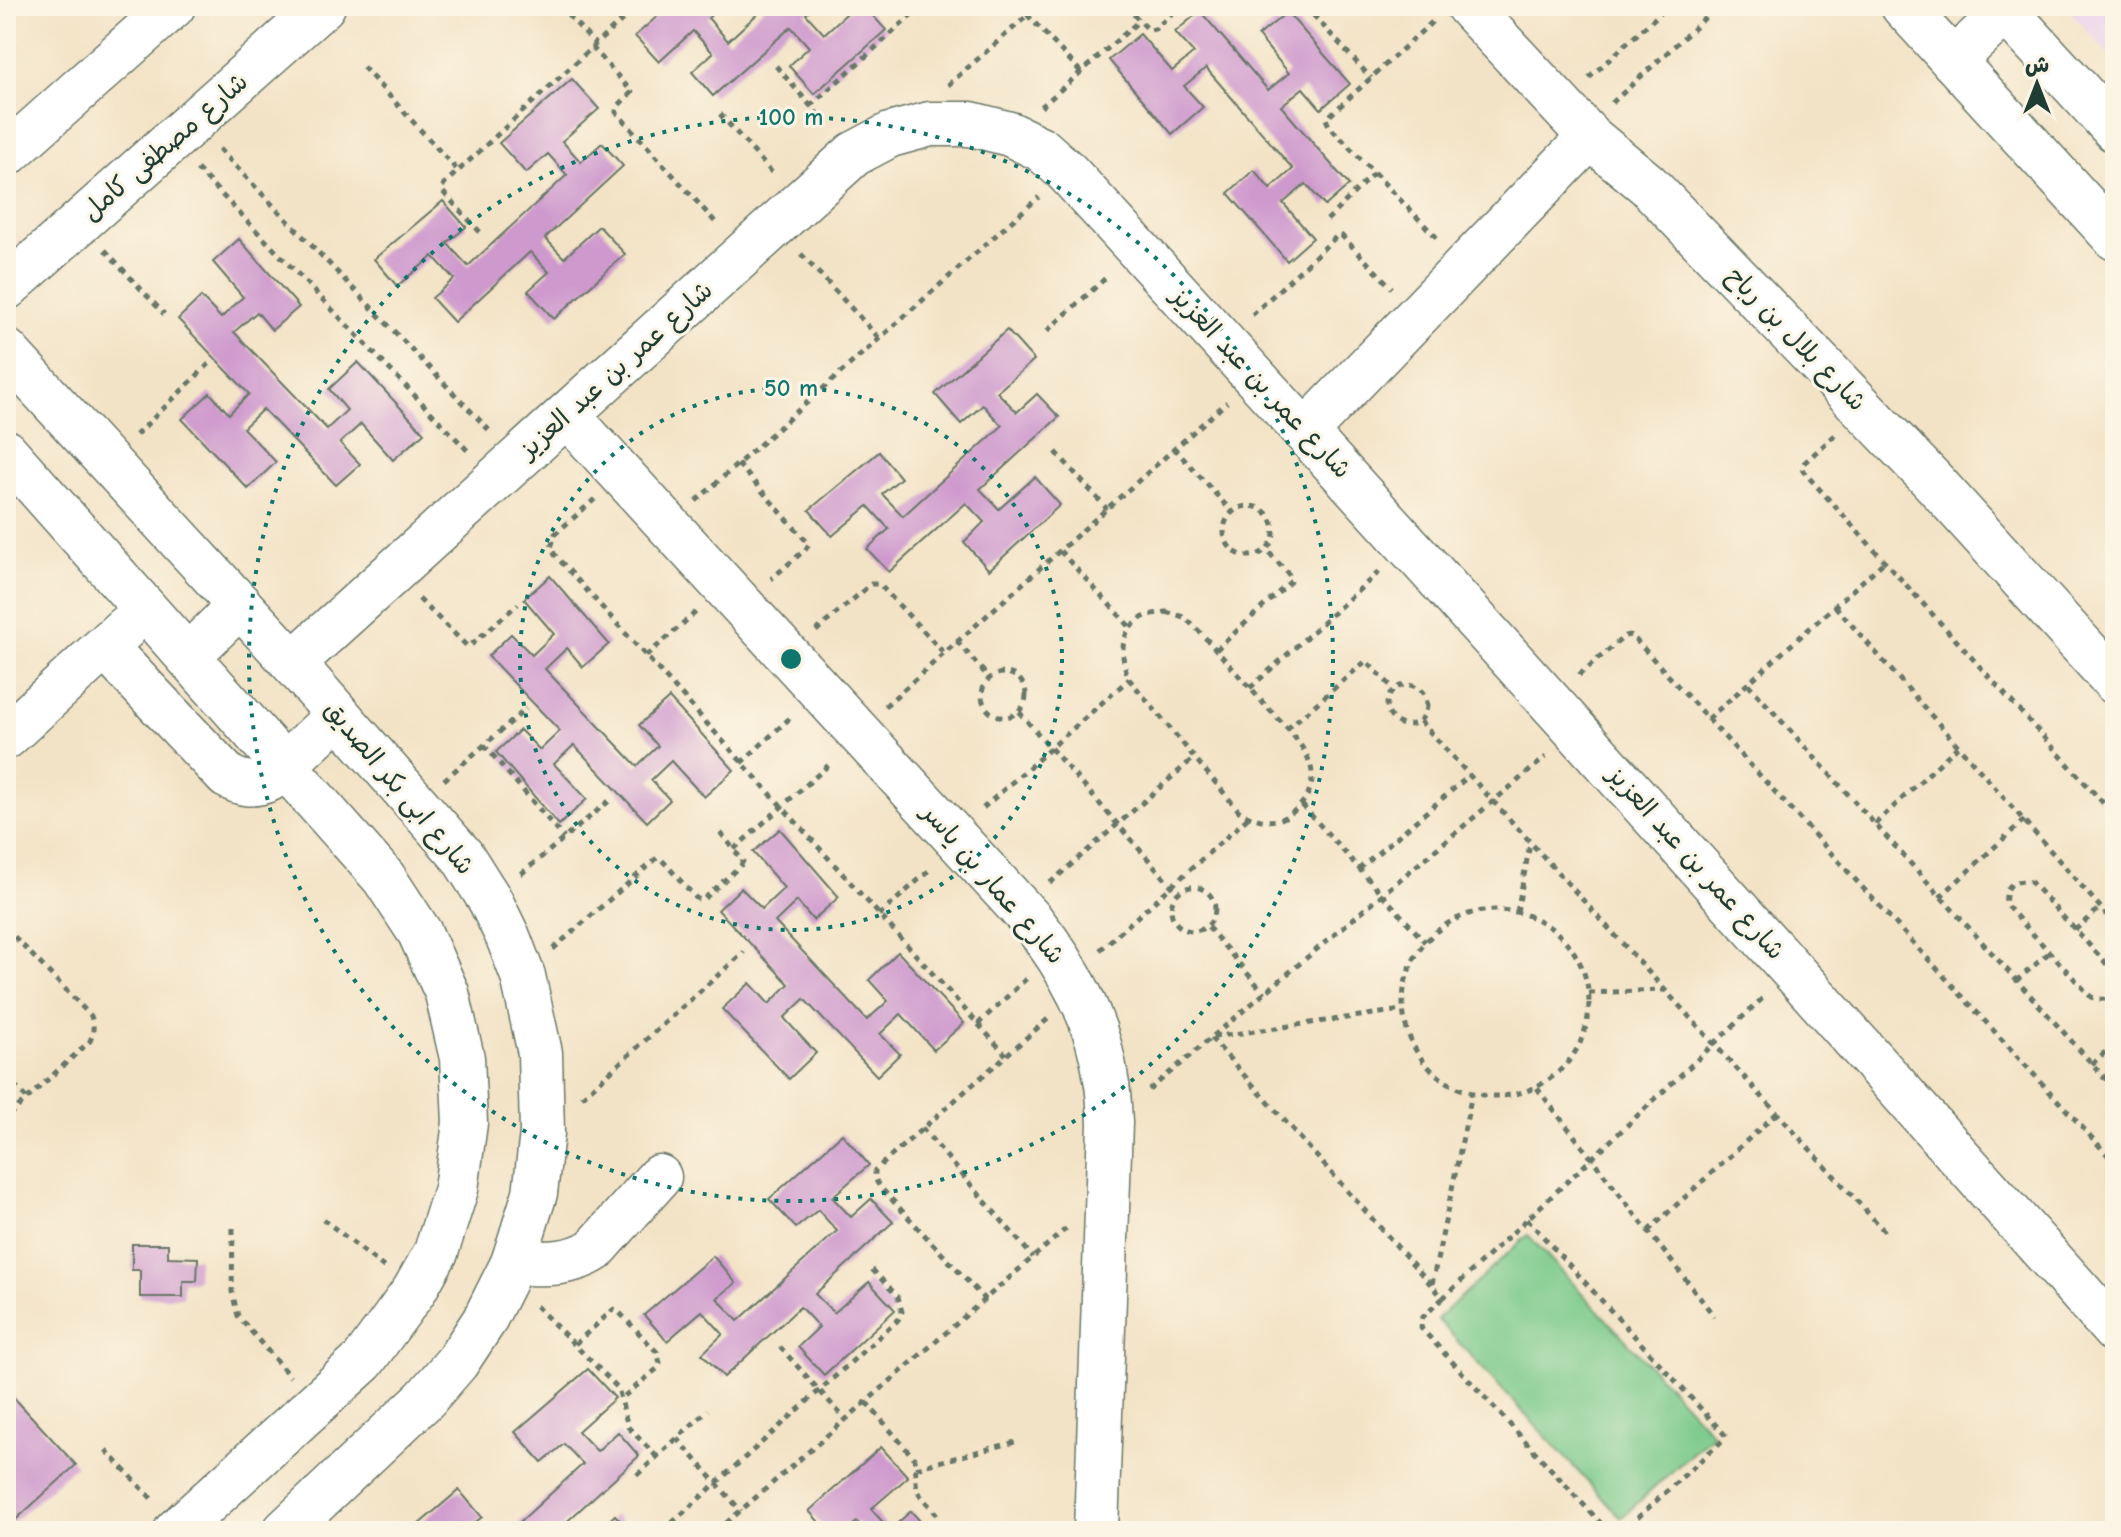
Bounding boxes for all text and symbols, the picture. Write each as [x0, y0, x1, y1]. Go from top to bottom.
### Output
north arrow [1997, 44, 2077, 124]
text: ش [2025, 52, 2049, 78]
street label: شارع مصطفى كامل [76, 67, 255, 229]
text: 100 m [759, 103, 823, 131]
street label: شارع بلال بن رباح [1718, 261, 1872, 419]
street label: شارع عمر بن عبد العزيز [512, 275, 720, 468]
street label: شارع عمر بن عبد العزيز [1162, 280, 1357, 486]
text: 50 m [764, 374, 818, 402]
centre of rings [777, 645, 805, 673]
street label: شارع ابى بكر الصديق [316, 695, 480, 882]
street label: شارع عمر بن عبد العزيز [1598, 759, 1791, 967]
street label: شارع عمار بن ياسر [912, 796, 1071, 972]

